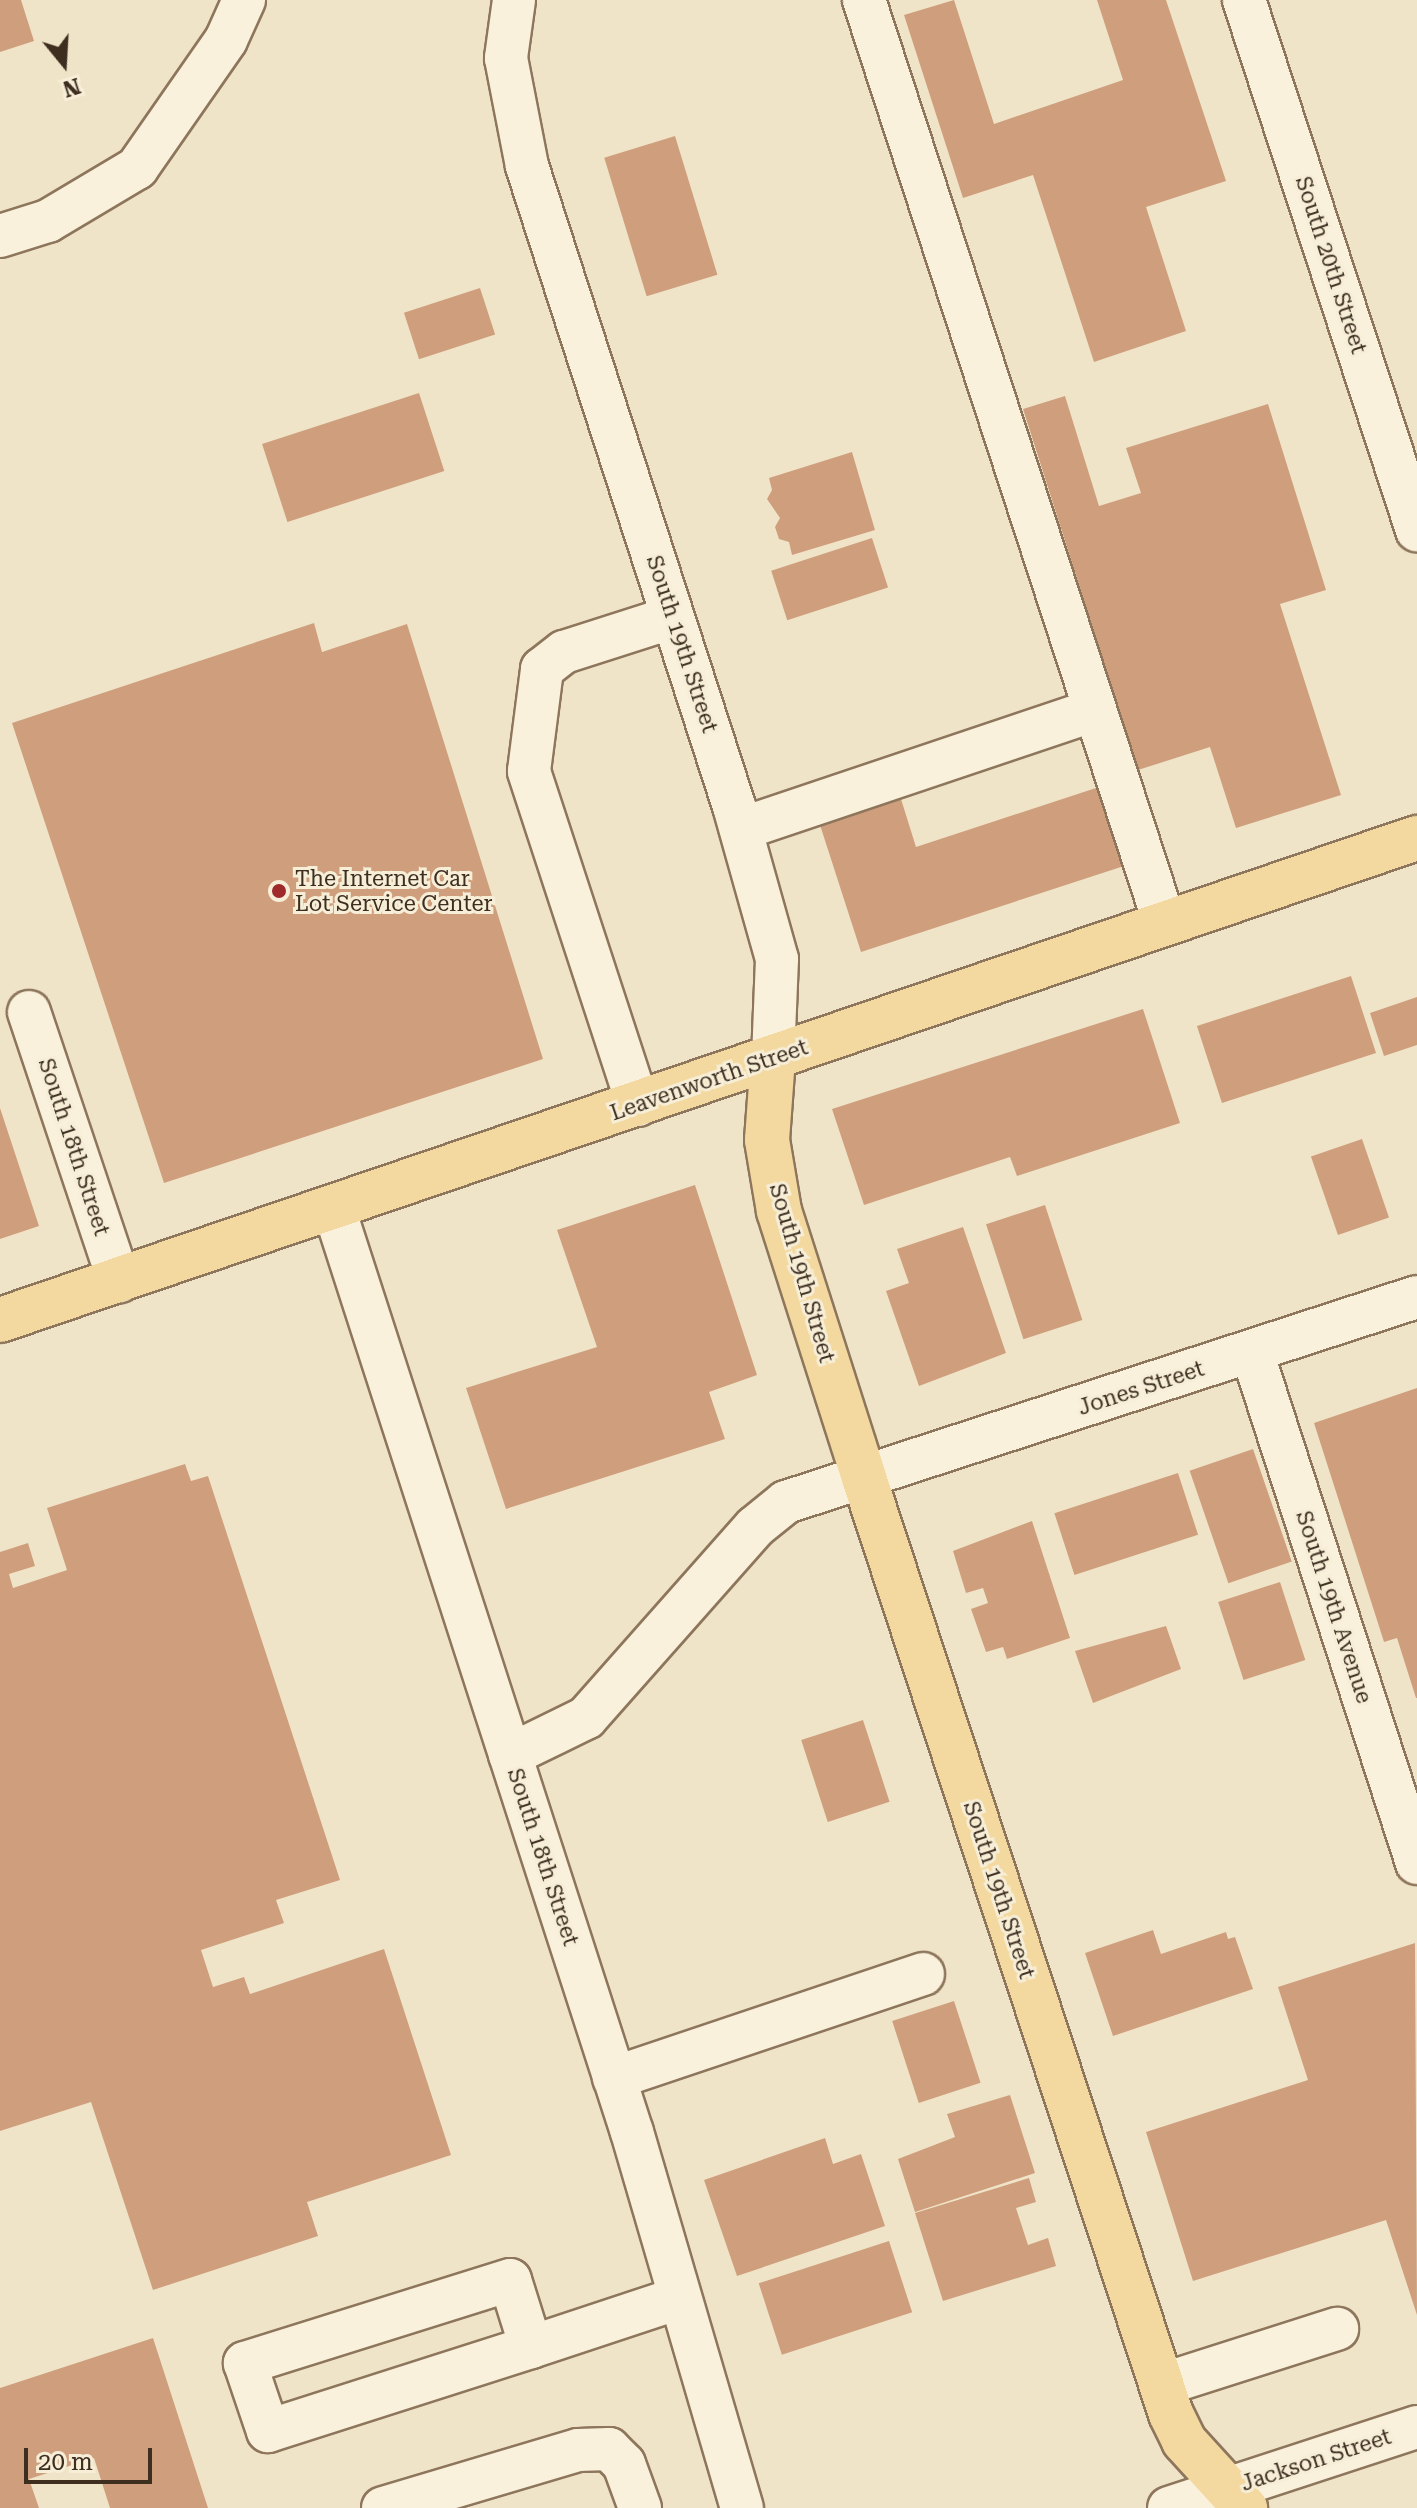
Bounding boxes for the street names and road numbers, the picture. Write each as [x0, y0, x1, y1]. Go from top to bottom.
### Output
street label: South 20th Street [1290, 173, 1372, 357]
street label: South 19th Street [641, 552, 723, 736]
street label: Leavenworth Street [607, 1034, 811, 1126]
street label: South 18th Street [33, 1055, 115, 1239]
street label: South 19th Street [764, 1180, 840, 1366]
street label: Jones Street [1075, 1355, 1207, 1421]
street label: South 19th Avenue [1290, 1507, 1378, 1707]
street label: South 18th Street [502, 1765, 584, 1949]
street label: South 19th Street [958, 1798, 1040, 1982]
street label: Jackson Street [1238, 2423, 1394, 2497]

